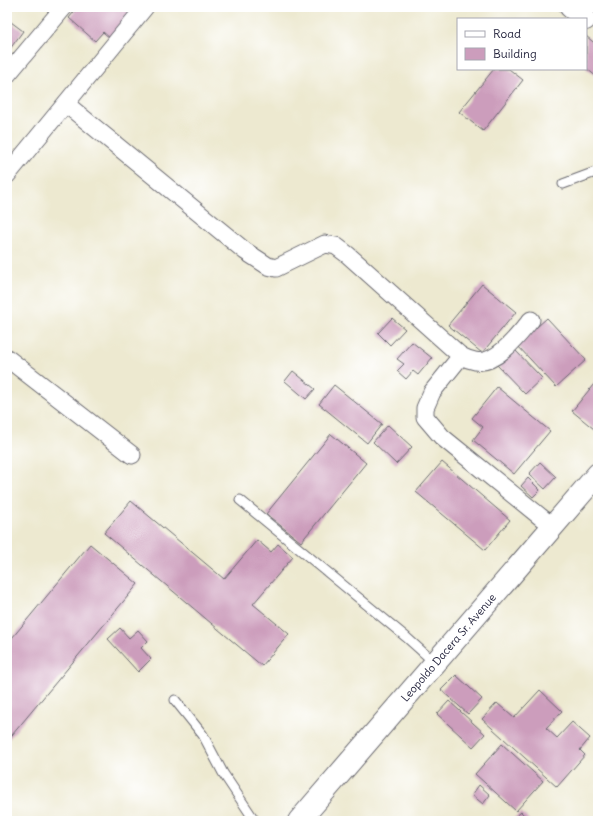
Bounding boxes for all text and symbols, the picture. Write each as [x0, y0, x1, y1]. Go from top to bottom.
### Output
legend [457, 18, 587, 70]
text: Road [493, 26, 521, 41]
text: Building [493, 46, 537, 61]
street label: Leopoldo Dacera Sr. Avenue [398, 590, 499, 705]

